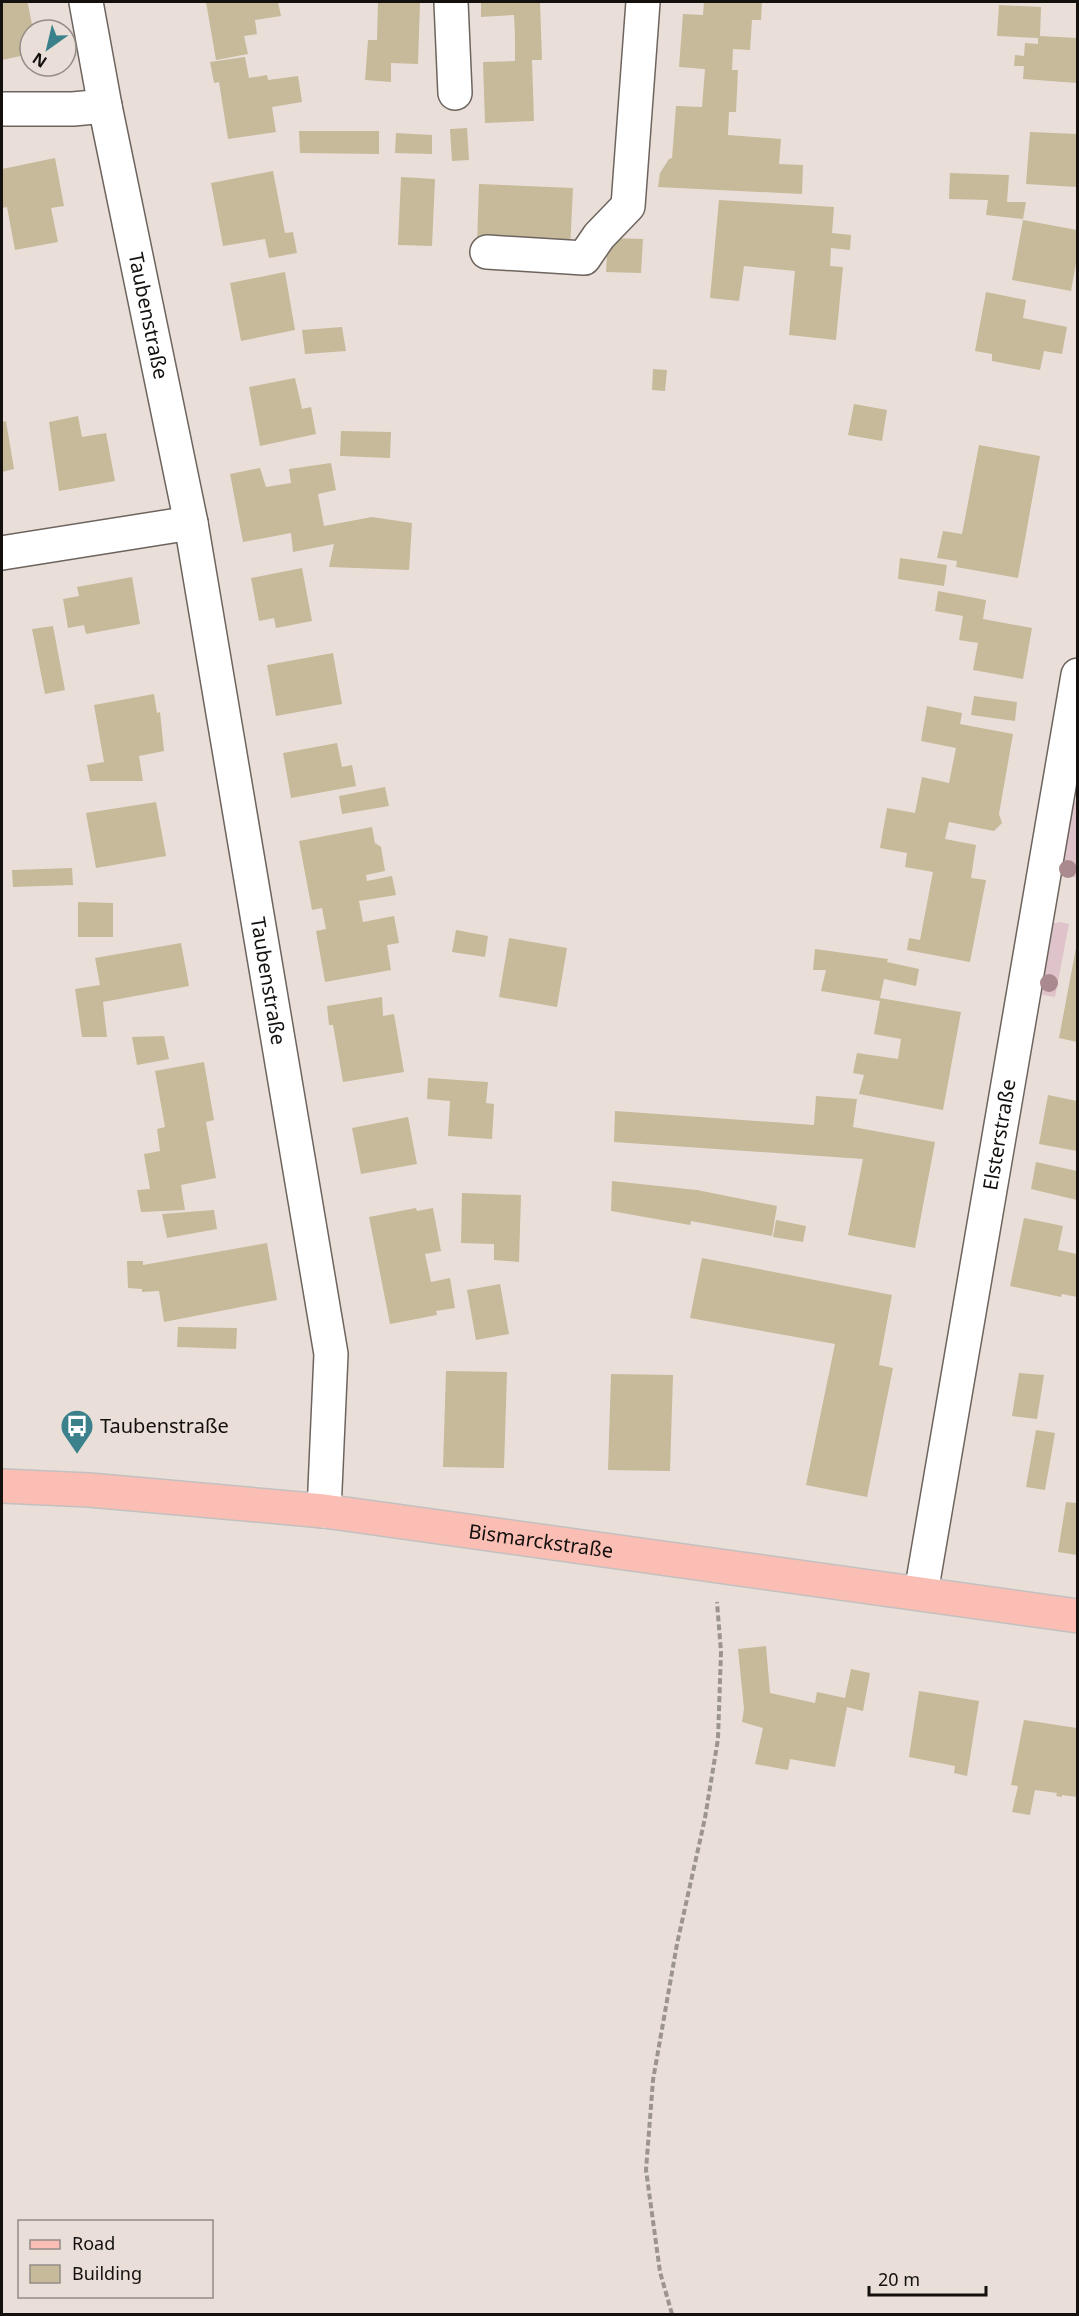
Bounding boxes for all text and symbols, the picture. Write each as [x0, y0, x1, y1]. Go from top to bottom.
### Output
north arrow [18, 18, 78, 78]
text: N [28, 48, 51, 73]
street label: Taubenstraße [123, 250, 175, 382]
street label: Taubenstraße [245, 915, 293, 1047]
street label: Elsterstraße [976, 1077, 1022, 1192]
bus stop icon: Taubenstraße [59, 1408, 95, 1455]
place label: Taubenstraße [100, 1412, 229, 1439]
street label: Bismarckstraße [467, 1517, 615, 1564]
legend [18, 2220, 213, 2298]
text: Road [72, 2231, 115, 2255]
scale bar [869, 2259, 986, 2297]
text: Building [72, 2261, 142, 2285]
text: 20 m [878, 2267, 920, 2291]

